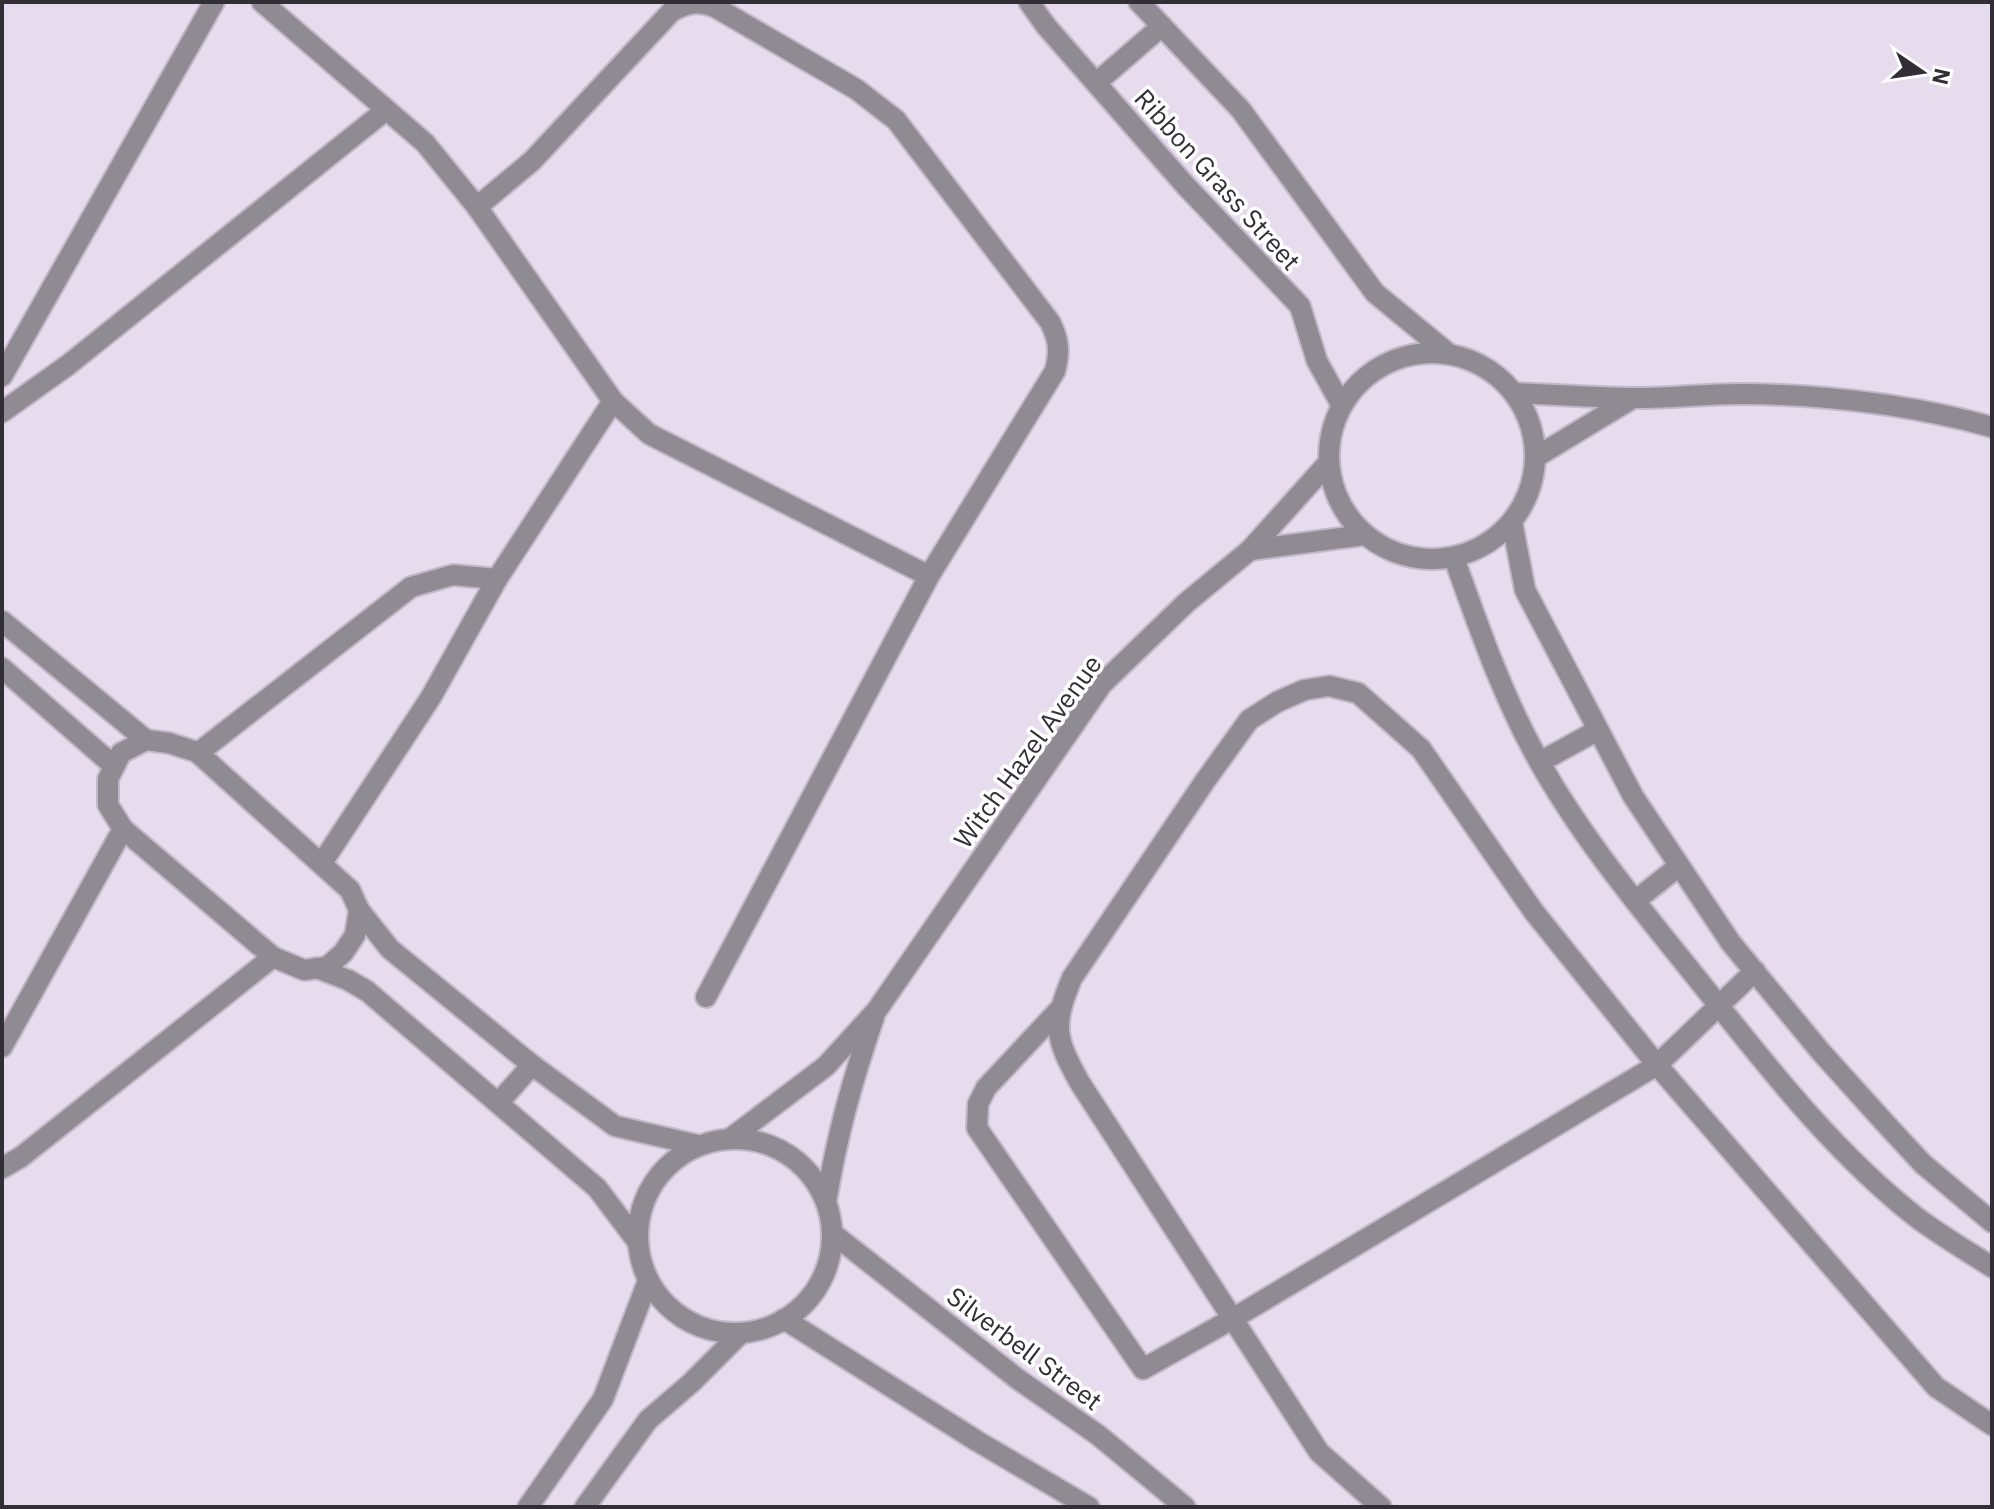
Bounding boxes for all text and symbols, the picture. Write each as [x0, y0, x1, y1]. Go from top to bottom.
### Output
north arrow [1882, 32, 1962, 112]
text: N [1926, 66, 1958, 88]
street label: Ribbon Grass Street [1127, 81, 1309, 277]
street label: Witch Hazel Avenue [945, 648, 1109, 854]
street label: Silverbell Street [941, 1279, 1109, 1417]

